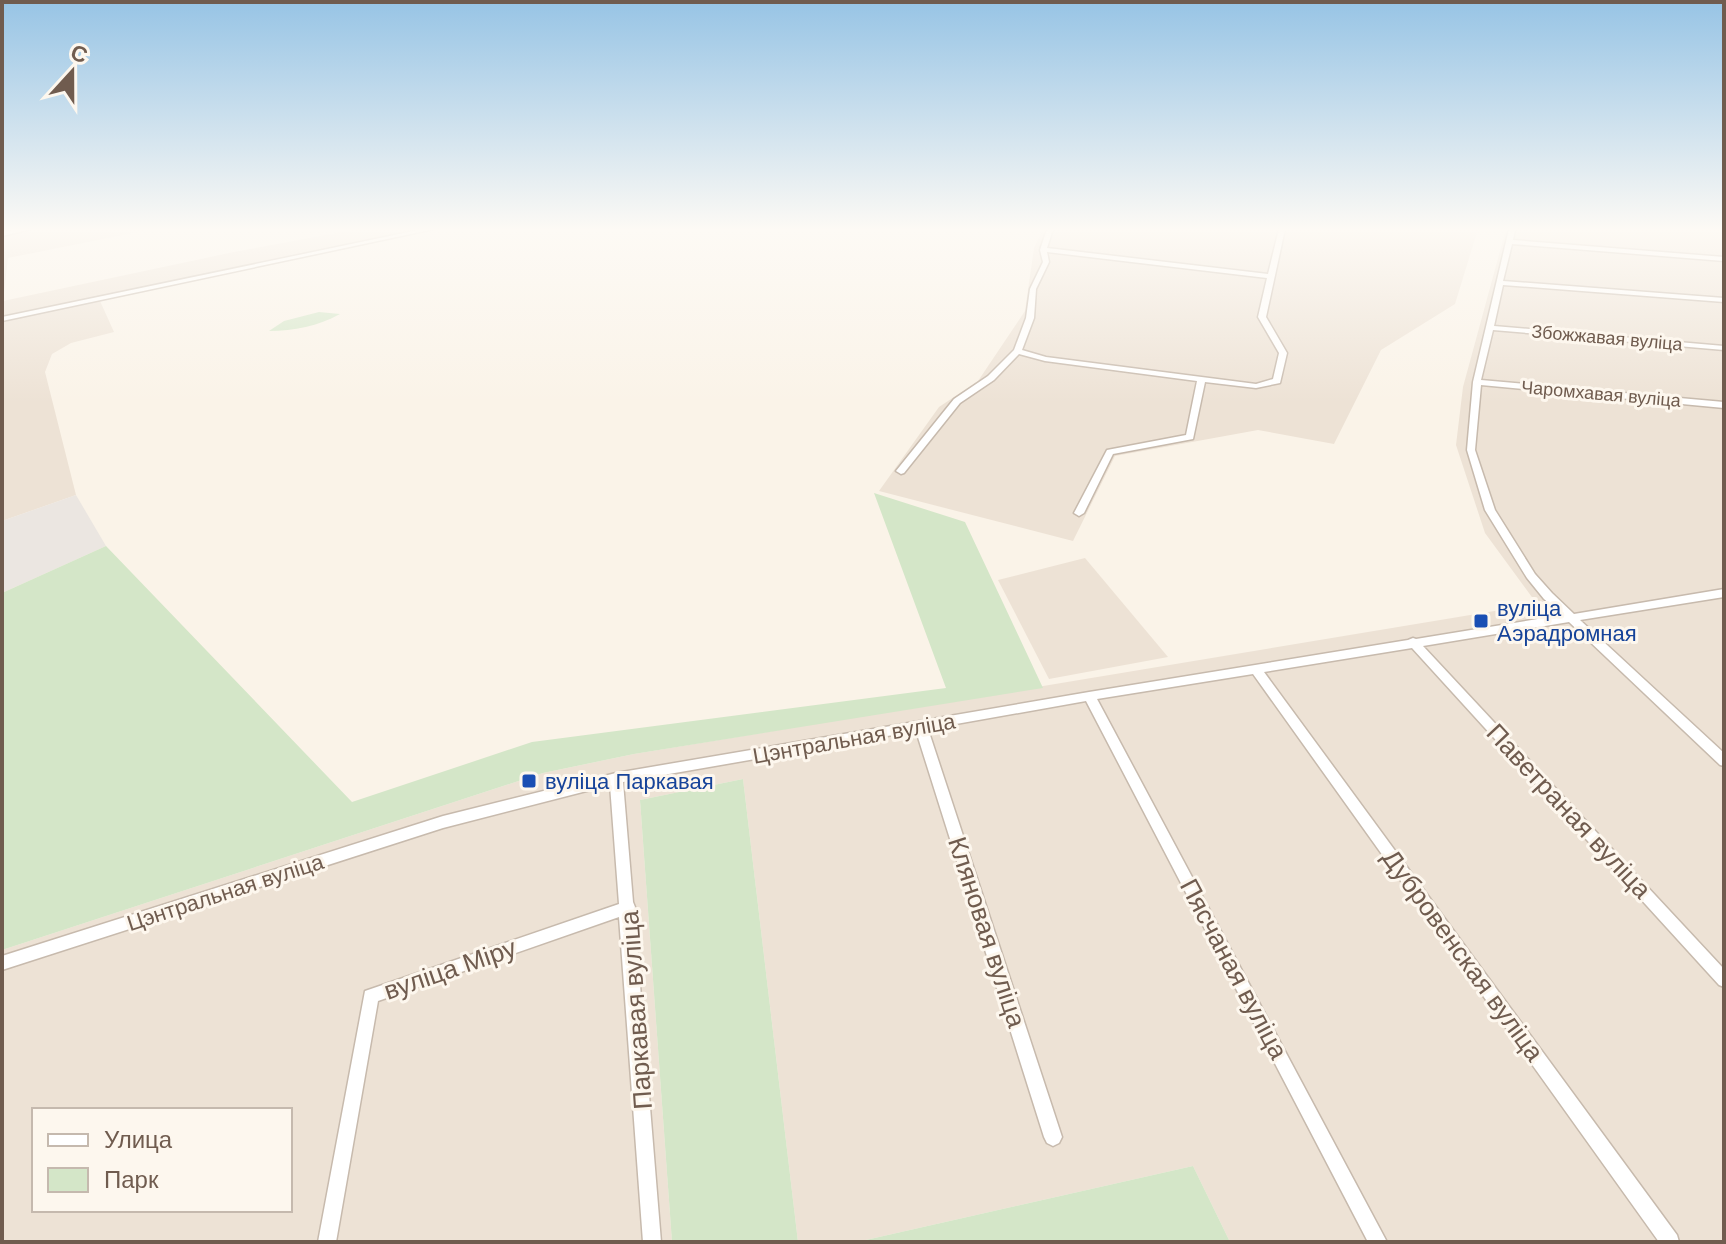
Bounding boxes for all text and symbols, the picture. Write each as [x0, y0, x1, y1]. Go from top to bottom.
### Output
north arrow [32, 32, 112, 112]
text: С [67, 39, 91, 68]
street label: Збожжавая вуліца [1531, 321, 1684, 355]
street label: Чаромхавая вуліца [1520, 377, 1683, 411]
place label: вуліца Аэрадромная [1497, 596, 1637, 646]
marker: вуліца Аэрадромная [1472, 612, 1490, 630]
street label: Цэнтральная вуліца [751, 708, 958, 769]
street label: Паветраная вуліца [1481, 718, 1658, 905]
place label: вуліца Паркавая [545, 769, 714, 794]
marker: вуліца Паркавая [520, 772, 538, 790]
street label: Кляновая вуліца [942, 833, 1032, 1032]
street label: Дубровенская вуліца [1376, 843, 1550, 1067]
street label: Цэнтральная вуліца [124, 849, 327, 936]
street label: Пясчаная вуліца [1174, 874, 1294, 1065]
street label: Паркавая вуліца [614, 909, 658, 1110]
street label: вуліца Міру [380, 932, 520, 1006]
legend [32, 1108, 292, 1212]
text: Улица [104, 1126, 173, 1153]
text: Парк [104, 1166, 159, 1193]

